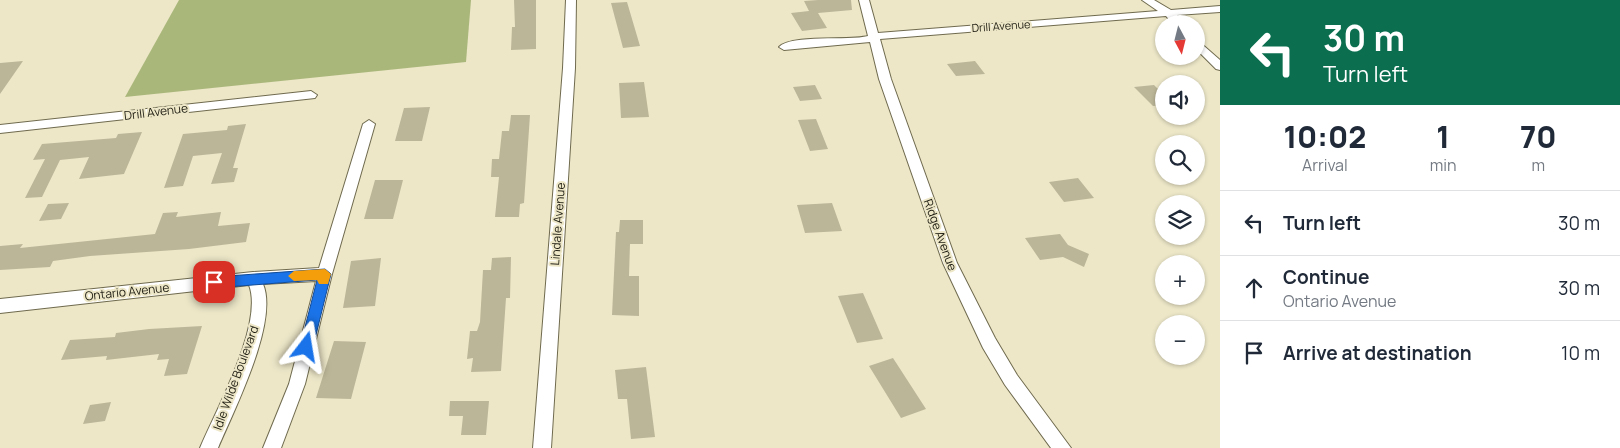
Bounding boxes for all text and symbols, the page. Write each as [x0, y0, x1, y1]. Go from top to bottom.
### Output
text: 30 m [1323, 14, 1405, 62]
north arrow [1155, 15, 1205, 65]
map controls [1155, 15, 1205, 365]
street label: Drill Avenue [971, 16, 1031, 35]
icon: left [1240, 20, 1305, 85]
text: Turn left [1323, 59, 1408, 89]
button: sound [1155, 75, 1205, 125]
street label: Drill Avenue [123, 99, 189, 124]
text: 10:02 [1283, 116, 1366, 157]
text: 1 [1436, 116, 1450, 157]
text: 70 [1520, 116, 1557, 157]
button: search [1155, 135, 1205, 185]
text: Arrival [1302, 154, 1348, 176]
text: min [1430, 154, 1457, 176]
text: m [1532, 154, 1545, 176]
street label: Lindale Avenue [546, 182, 569, 266]
button: layers [1155, 195, 1205, 245]
street label: Ridge Avenue [920, 197, 961, 273]
icon: left [1240, 209, 1268, 237]
text: Turn left [1283, 210, 1361, 236]
text: 30 m [1558, 210, 1600, 236]
button: + [1155, 255, 1205, 305]
pin [193, 261, 235, 303]
text: Continue [1283, 264, 1369, 290]
icon: arrive [200, 268, 228, 296]
icon: ahead [1240, 274, 1268, 302]
text: 30 m [1558, 275, 1600, 301]
street label: Ontario Avenue [84, 279, 170, 304]
text: Ontario Avenue [1283, 290, 1396, 312]
button: − [1155, 315, 1205, 365]
position arrow [279, 320, 331, 372]
street label: Idle Wilde Boulevard [209, 323, 262, 432]
icon: arrive [1240, 339, 1268, 367]
text: Arrive at destination [1283, 340, 1472, 366]
text: 10 m [1561, 340, 1600, 366]

